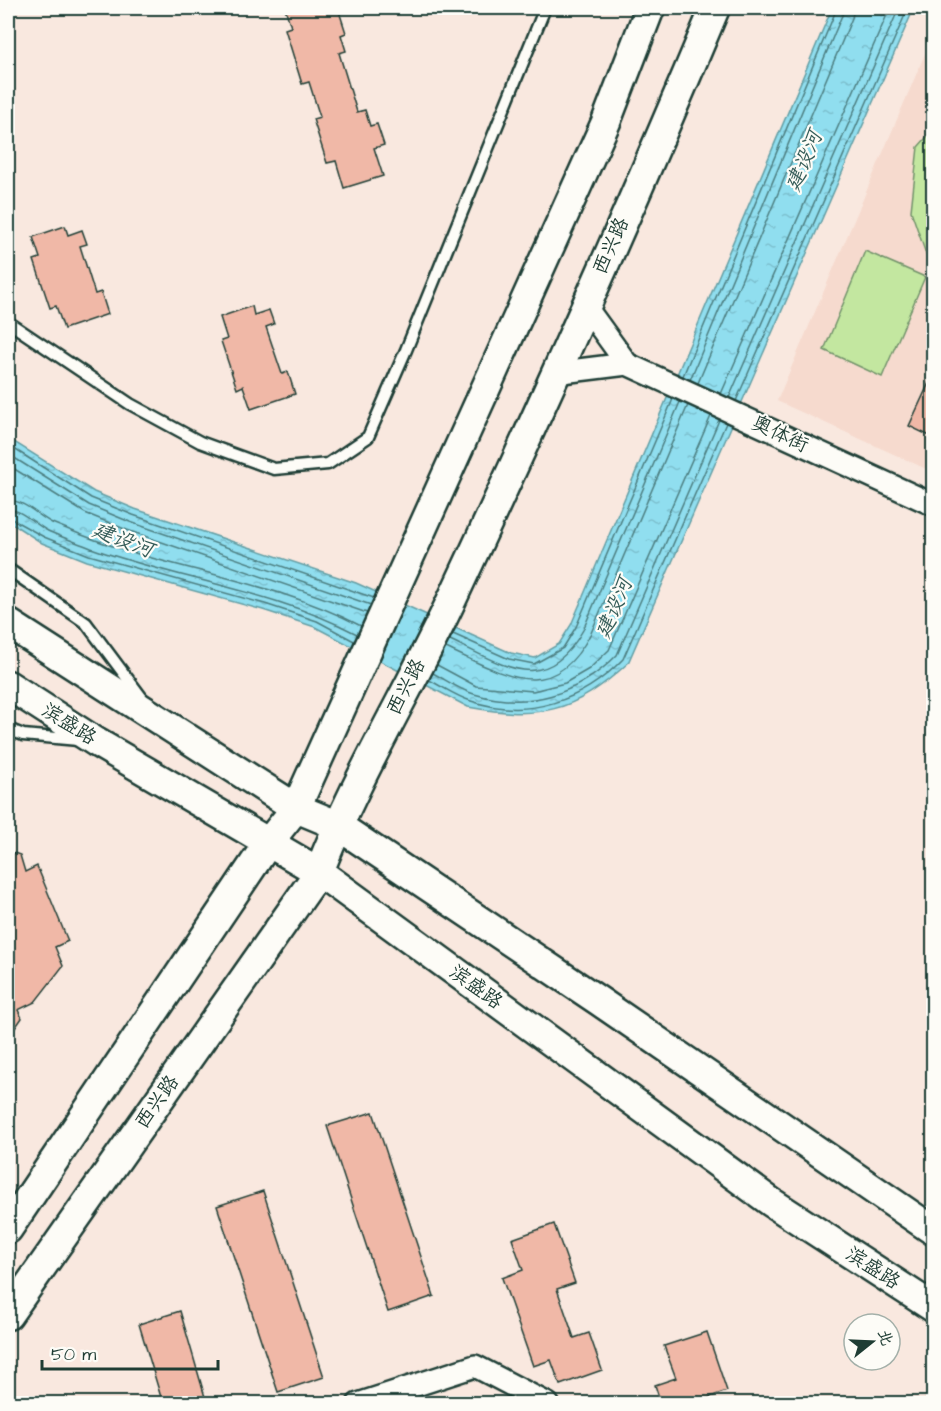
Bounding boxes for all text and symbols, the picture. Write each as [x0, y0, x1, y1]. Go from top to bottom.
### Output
water label: 建设河 [778, 124, 831, 196]
street label: 西兴路 [586, 212, 636, 279]
street label: 奥体街 [747, 409, 813, 459]
water label: 建设河 [88, 515, 160, 566]
water label: 建设河 [588, 571, 641, 643]
street label: 西兴路 [380, 653, 433, 720]
street label: 滨盛路 [36, 696, 103, 752]
street label: 滨盛路 [444, 958, 509, 1017]
street label: 西兴路 [128, 1069, 186, 1135]
street label: 滨盛路 [840, 1240, 907, 1297]
north arrow [842, 1312, 902, 1372]
text: 北 [872, 1327, 898, 1349]
scale bar [42, 1333, 218, 1371]
text: 50 m [51, 1342, 96, 1367]

